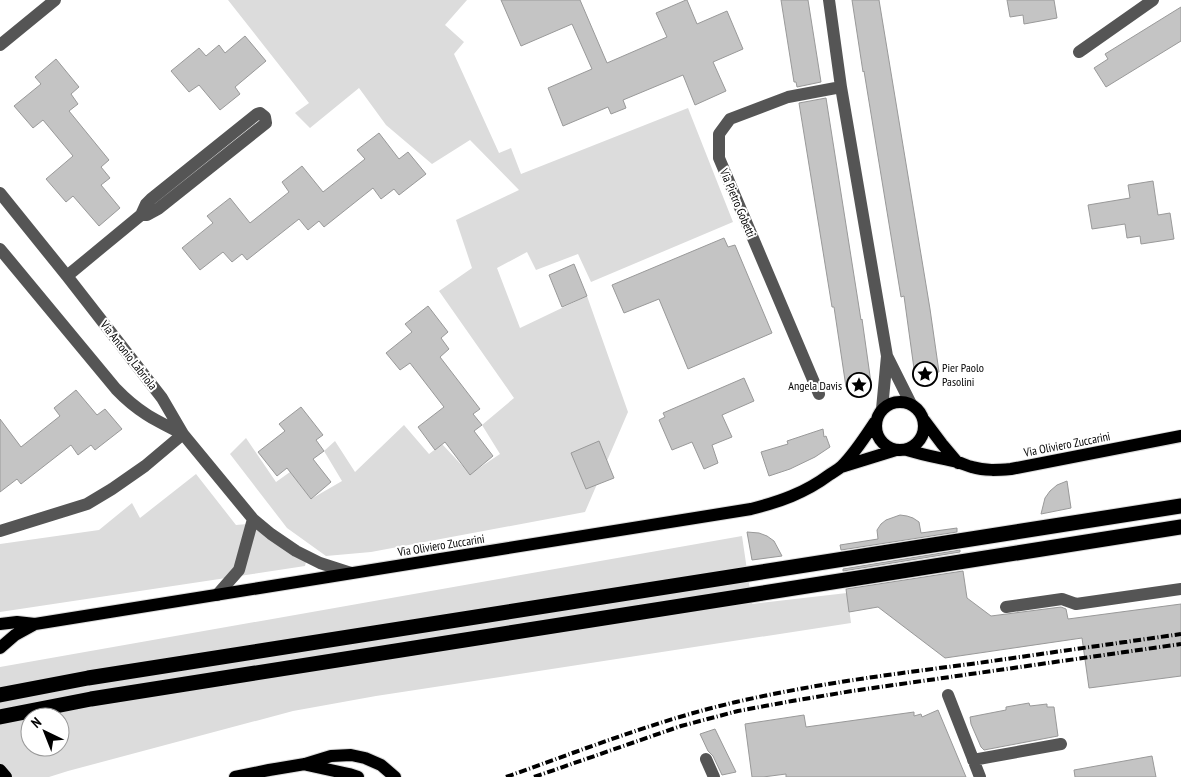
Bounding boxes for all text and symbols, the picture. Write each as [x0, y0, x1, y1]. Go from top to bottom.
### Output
street label: Via Pietro Gobetti [716, 165, 759, 240]
street label: Via Antonio Labriola [97, 317, 161, 393]
place label: Pier Paolo Pasolini [942, 360, 984, 389]
place icon: Pier Paolo Pasolini [912, 361, 938, 387]
place icon: Angela Davis [846, 372, 872, 398]
place label: Angela Davis [788, 378, 842, 393]
street label: Via Oliviero Zuccarini [1022, 428, 1111, 460]
street label: Via Oliviero Zuccarini [396, 531, 486, 559]
north arrow [20, 707, 70, 757]
text: N [27, 713, 45, 732]

